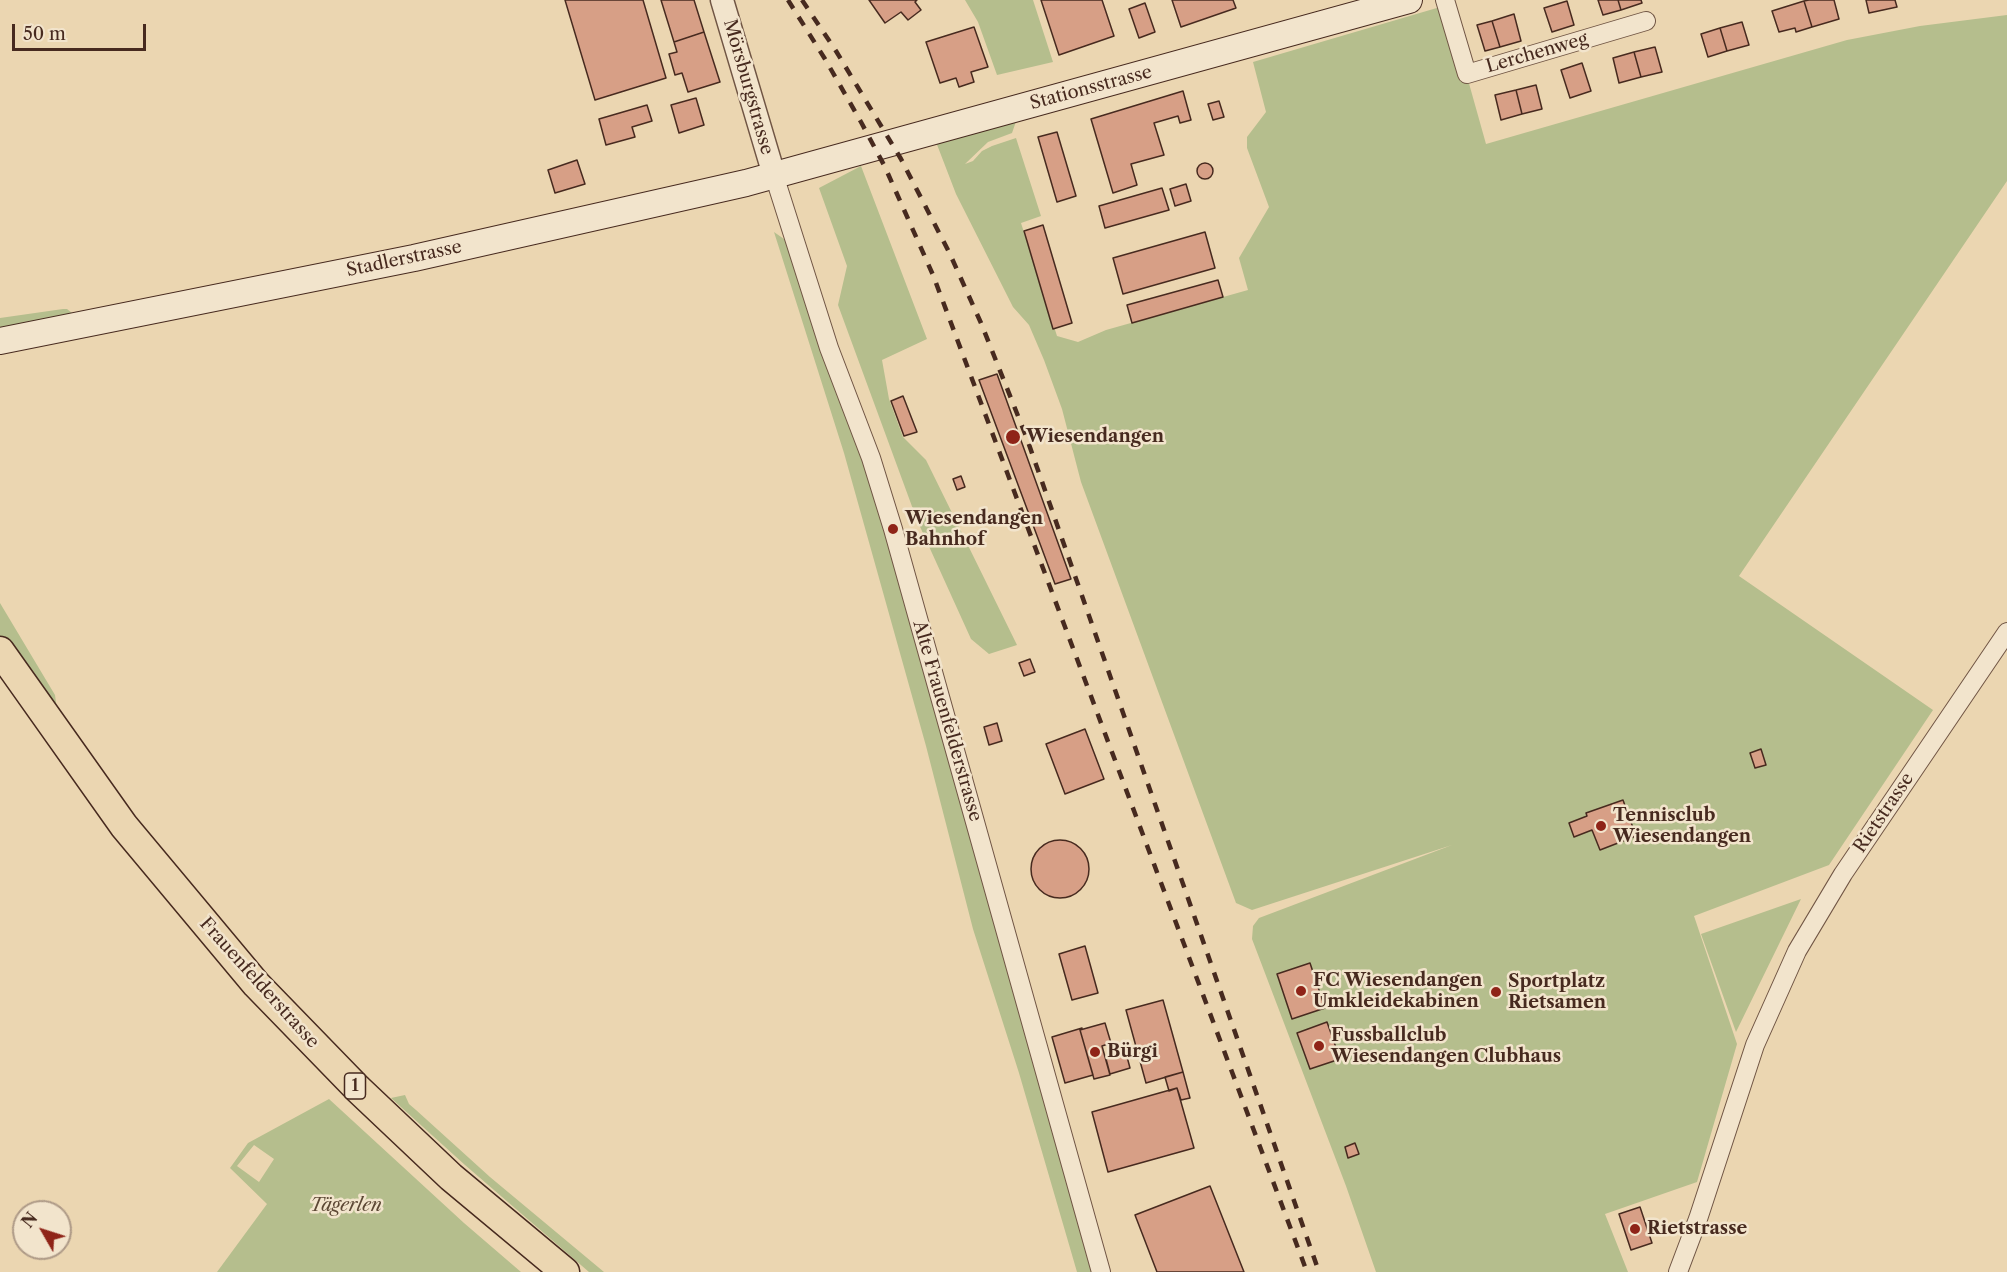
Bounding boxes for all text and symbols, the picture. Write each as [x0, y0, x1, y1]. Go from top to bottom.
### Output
scale bar [15, 12, 148, 50]
street label: Mörsburgstrasse [718, 17, 778, 157]
text: 50 m [23, 23, 66, 45]
street label: Lerchenweg [1484, 28, 1590, 78]
street label: Stationsstrasse [1028, 61, 1154, 115]
street label: Stadlerstrasse [344, 236, 464, 282]
place label: Wiesendangen [1026, 426, 1164, 448]
marker: Wiesendangen [1004, 428, 1022, 446]
place label: Wiesendangen Bahnhof [905, 508, 1043, 550]
marker: Wiesendangen Bahnhof [886, 522, 900, 536]
street label: Alte Frauenfelderstrasse [908, 618, 986, 824]
street label: Rietstrasse [1849, 769, 1919, 857]
place label: Tennisclub Wiesendangen [1613, 805, 1751, 848]
marker: Tennisclub Wiesendangen [1594, 819, 1608, 833]
street label: Frauenfelderstrasse [195, 913, 323, 1053]
place label: FC Wiesendangen Umkleidekabinen [1313, 970, 1482, 1012]
place label: Sportplatz Rietsamen [1508, 971, 1606, 1014]
marker: FC Wiesendangen Umkleidekabinen [1294, 984, 1308, 998]
marker: Sportplatz Rietsamen [1489, 985, 1503, 999]
place label: Fussballclub Wiesendangen Clubhaus [1331, 1025, 1561, 1068]
marker: Fussballclub Wiesendangen Clubhaus [1312, 1039, 1326, 1053]
place label: Bürgi [1107, 1041, 1158, 1063]
marker: Bürgi [1088, 1045, 1102, 1059]
road number: 1 [344, 1073, 366, 1099]
park label: Tägerlen [310, 1195, 382, 1217]
north arrow [12, 1200, 72, 1260]
text: N [17, 1208, 42, 1232]
place label: Rietstrasse [1647, 1218, 1747, 1240]
marker: Rietstrasse [1628, 1222, 1642, 1236]

